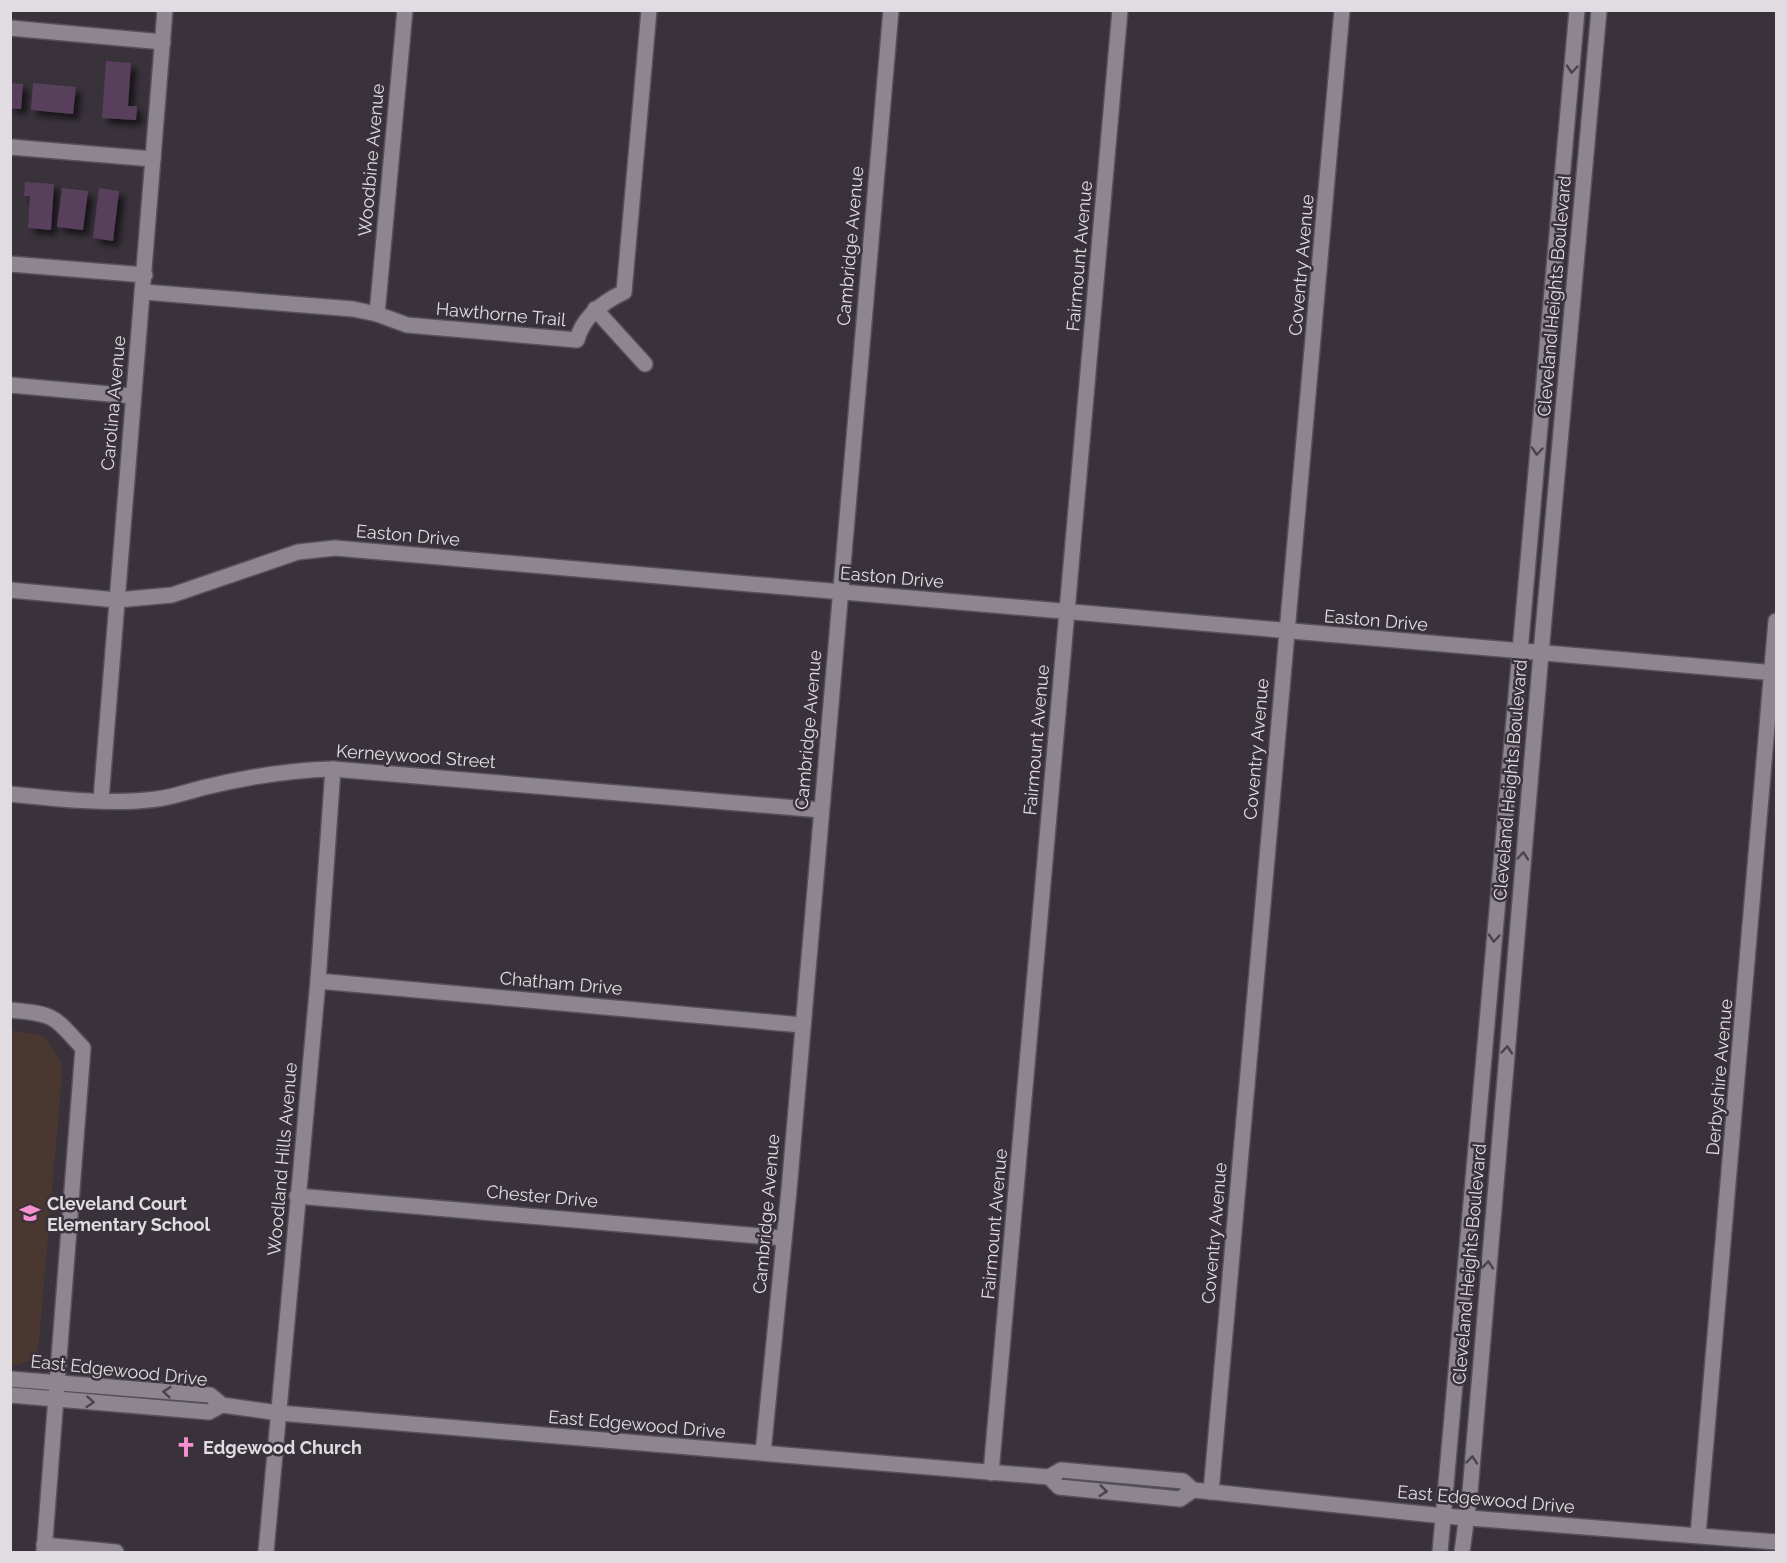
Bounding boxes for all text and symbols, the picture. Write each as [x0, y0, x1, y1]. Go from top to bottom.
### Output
one-way arrow [1566, 64, 1579, 73]
street label: Woodbine Avenue [354, 82, 388, 237]
street label: Cambridge Avenue [833, 165, 867, 327]
street label: Cleveland Heights Boulevard [1533, 175, 1575, 417]
street label: Fairmount Avenue [1062, 179, 1096, 332]
street label: Coventry Avenue [1284, 193, 1318, 337]
street label: Hawthorne Trail [435, 298, 567, 330]
street label: Carolina Avenue [97, 334, 129, 471]
one-way arrow [1531, 447, 1544, 456]
street label: Easton Drive [355, 520, 461, 550]
street label: Easton Drive [839, 562, 945, 592]
street label: Easton Drive [1323, 605, 1429, 635]
street label: Cambridge Avenue [791, 649, 825, 811]
street label: Cleveland Heights Boulevard [1489, 659, 1531, 901]
street label: Fairmount Avenue [1019, 663, 1053, 816]
street label: Coventry Avenue [1239, 677, 1273, 821]
street label: Kerneywood Street [336, 740, 496, 772]
one-way arrow [1516, 851, 1529, 860]
one-way arrow [1488, 934, 1501, 943]
street label: Chatham Drive [499, 967, 624, 999]
street label: Derbyshire Avenue [1702, 997, 1736, 1156]
one-way arrow [1500, 1045, 1513, 1055]
street label: Woodland Hills Avenue [263, 1061, 301, 1257]
street label: Cambridge Avenue [749, 1133, 783, 1295]
street label: Cleveland Heights Boulevard [1448, 1143, 1490, 1385]
street label: Fairmount Avenue [977, 1147, 1011, 1300]
street label: Coventry Avenue [1197, 1161, 1231, 1305]
street label: Chester Drive [485, 1181, 599, 1211]
place label: Cleveland Court Elementary School [47, 1193, 211, 1235]
school or university icon: Cleveland Court Elementary School [18, 1201, 42, 1225]
one-way arrow [1481, 1261, 1494, 1270]
street label: East Edgewood Drive [29, 1350, 209, 1390]
one-way arrow [162, 1386, 171, 1399]
one-way arrow [85, 1395, 94, 1408]
street label: East Edgewood Drive [548, 1406, 727, 1442]
church icon: Edgewood Church [174, 1435, 198, 1459]
place label: Edgewood Church [203, 1437, 362, 1458]
one-way arrow [1465, 1455, 1478, 1464]
street label: East Edgewood Drive [1397, 1481, 1576, 1517]
one-way arrow [1099, 1484, 1108, 1497]

